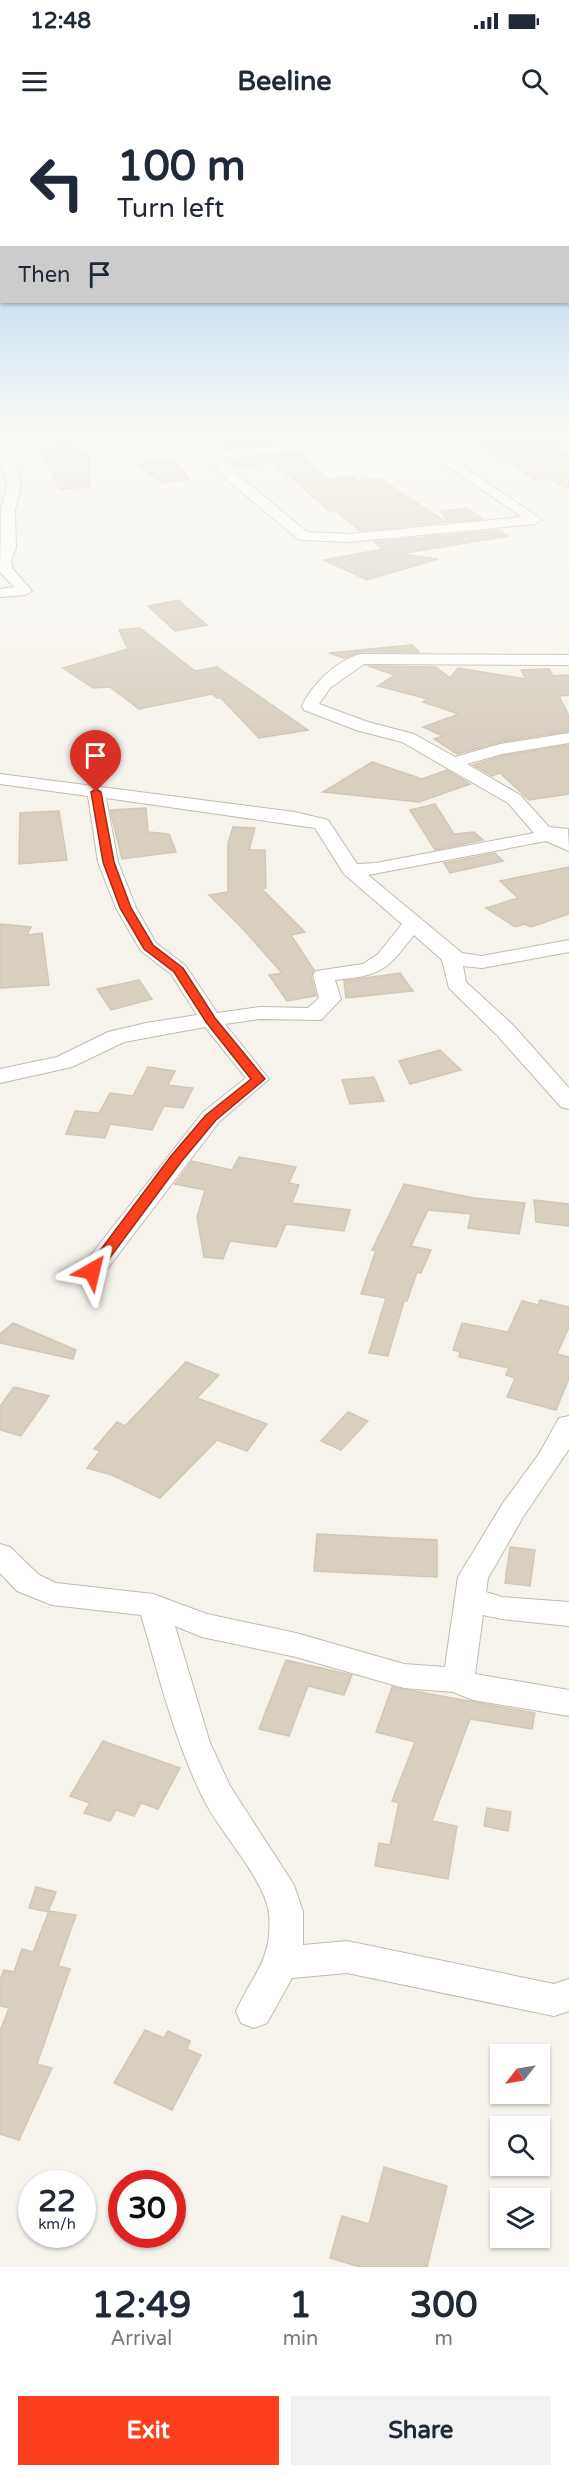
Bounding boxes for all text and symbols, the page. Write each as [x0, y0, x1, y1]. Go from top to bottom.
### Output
text: 12:48 [30, 8, 91, 34]
icon: menu [18, 65, 51, 98]
text: Beeline [237, 65, 332, 98]
icon: search [518, 65, 551, 98]
text: 100 m [117, 141, 246, 192]
icon: left [18, 144, 96, 222]
text: Turn left [117, 192, 224, 225]
icon: arrive [83, 258, 116, 291]
text: Then [18, 262, 71, 288]
pin [70, 730, 121, 792]
icon: arrive [79, 739, 112, 772]
position arrow [60, 1239, 124, 1303]
north arrow [490, 2044, 550, 2104]
map controls [490, 2044, 550, 2248]
button: search [490, 2116, 550, 2176]
speed limit sign: 30 [108, 2170, 186, 2248]
text: 22 [38, 2183, 76, 2220]
button: layers [490, 2188, 550, 2248]
text: km/h [38, 2215, 76, 2233]
text: 12:49 [91, 2284, 191, 2327]
text: 1 [289, 2284, 312, 2327]
text: 300 [410, 2284, 478, 2327]
text: Arrival [110, 2327, 172, 2351]
text: min [283, 2327, 318, 2351]
text: m [434, 2327, 453, 2351]
button: Exit [18, 2396, 279, 2465]
button: Share [291, 2396, 551, 2465]

